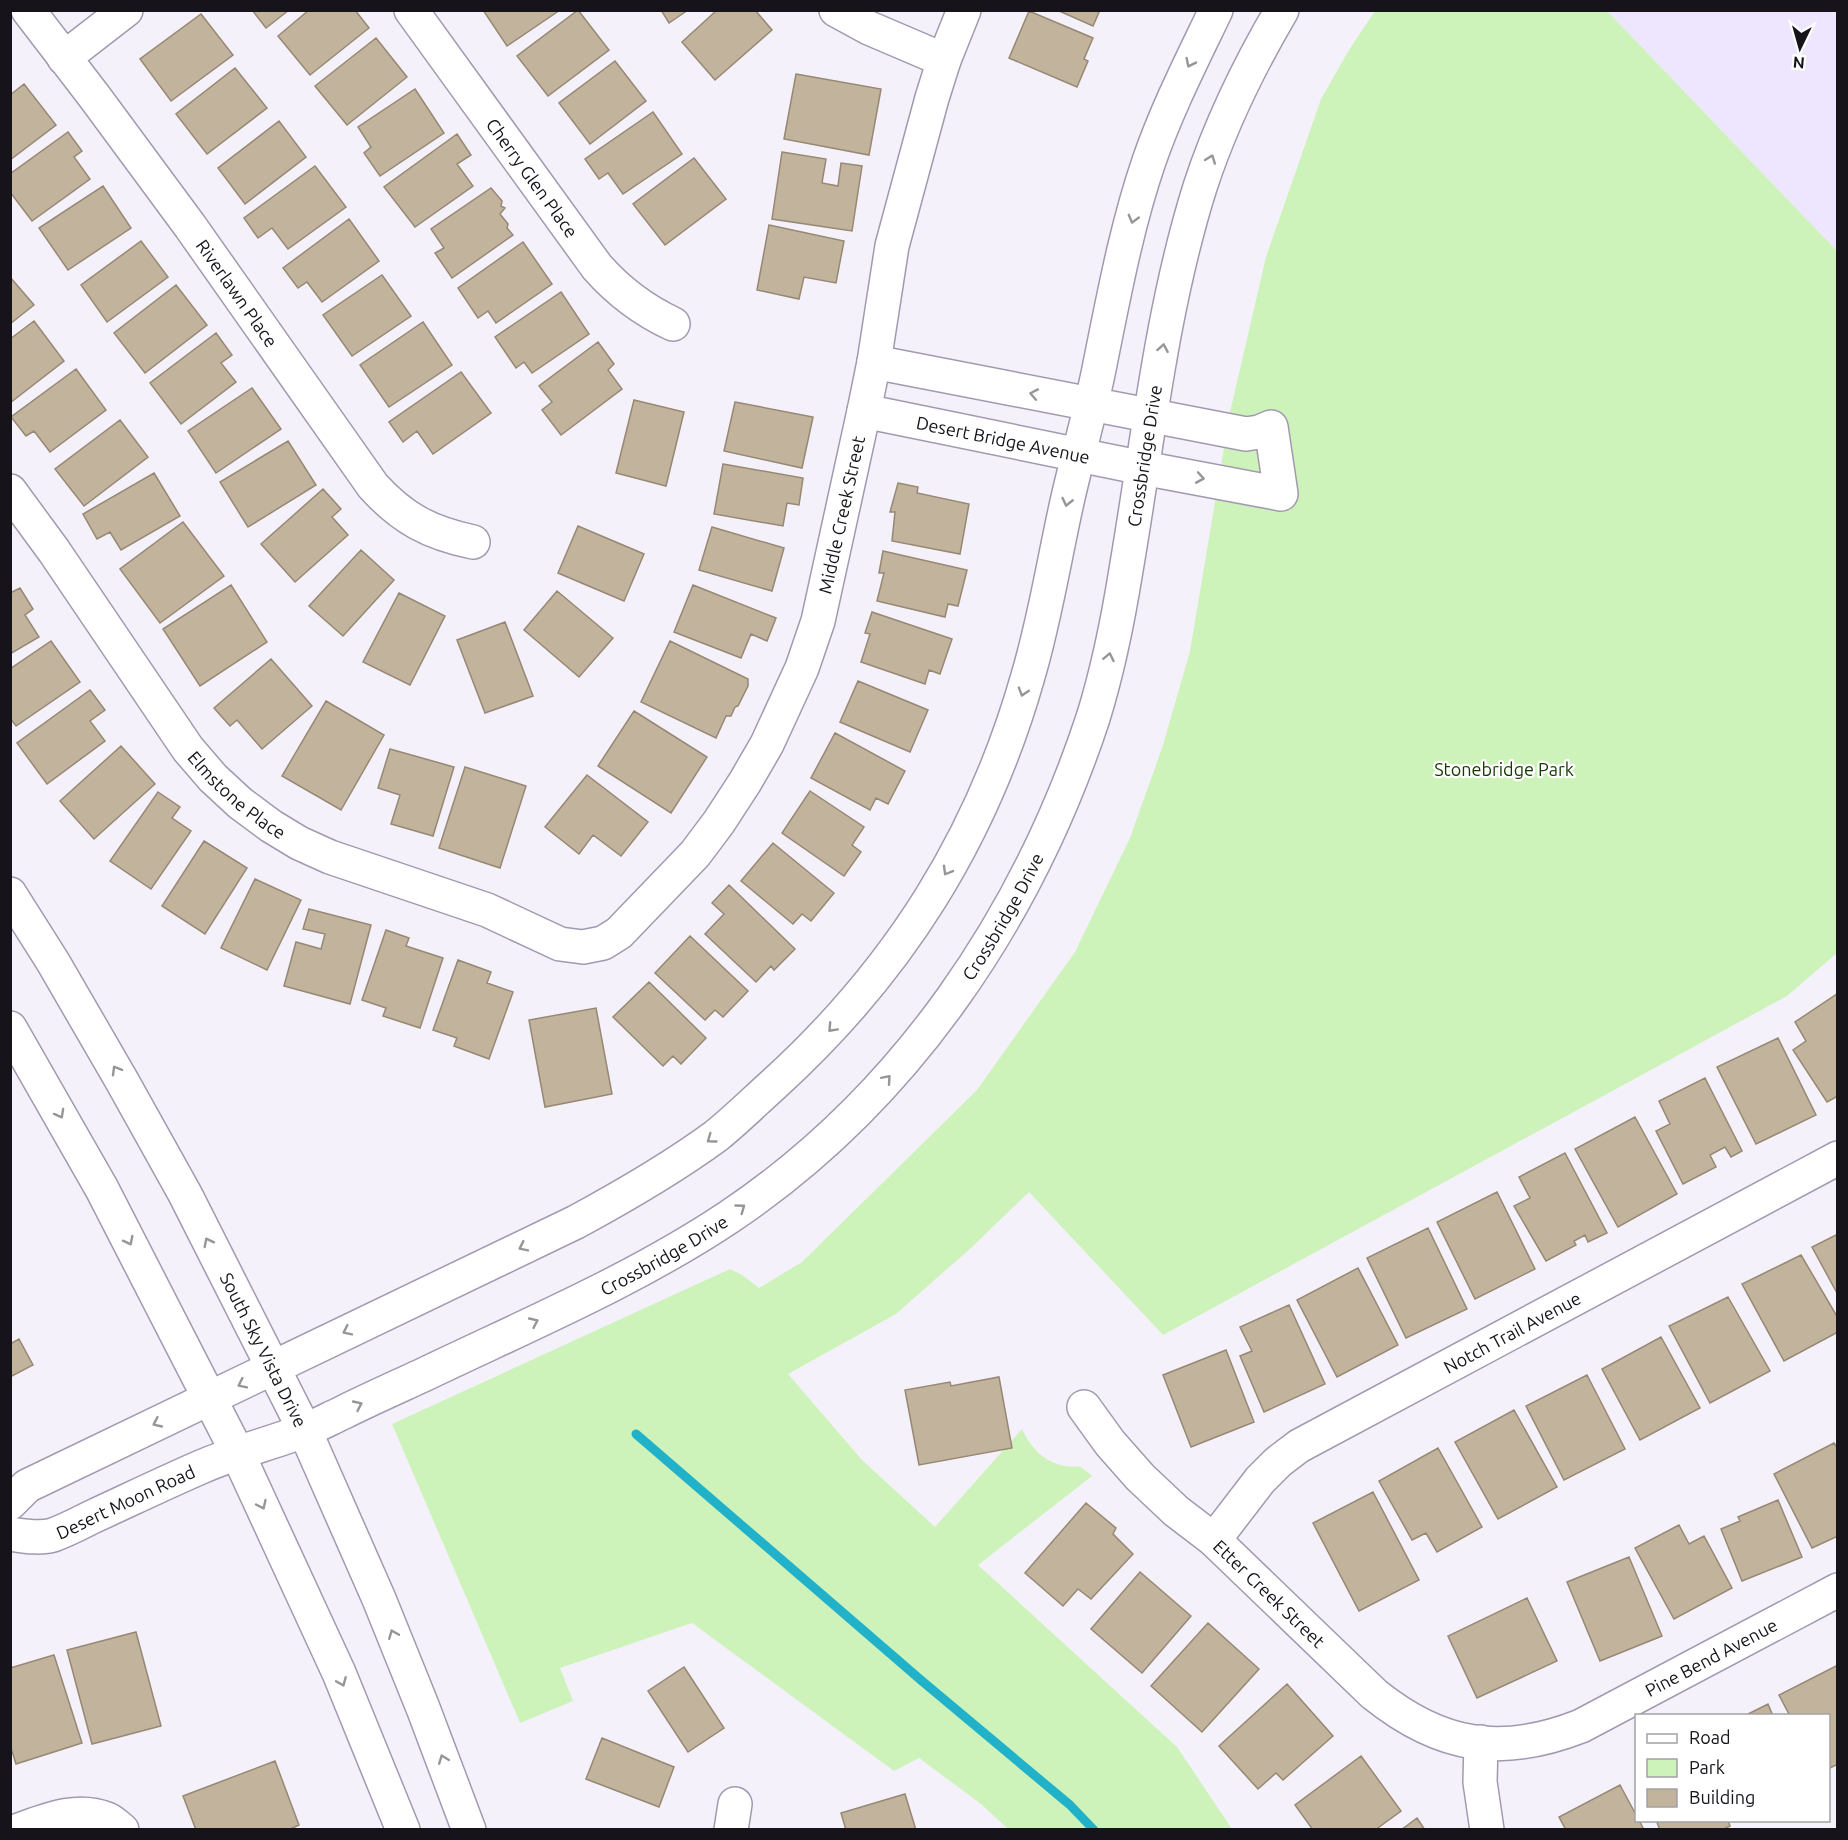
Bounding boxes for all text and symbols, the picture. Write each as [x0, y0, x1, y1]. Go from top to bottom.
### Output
north arrow [1770, 18, 1830, 78]
text: N [1792, 53, 1805, 72]
one-way arrow [1186, 57, 1198, 68]
street label: Cherry Glen Place [483, 114, 582, 241]
one-way arrow [1203, 154, 1216, 165]
one-way arrow [1127, 214, 1140, 224]
street label: Riverlawn Place [193, 236, 282, 351]
one-way arrow [1156, 343, 1169, 353]
street label: Crossbridge Drive [1123, 383, 1165, 528]
one-way arrow [1029, 388, 1039, 401]
street label: Desert Bridge Avenue [915, 412, 1092, 467]
street label: Middle Creek Street [814, 434, 868, 596]
one-way arrow [1195, 471, 1205, 484]
one-way arrow [1061, 497, 1074, 507]
one-way arrow [1102, 652, 1115, 662]
one-way arrow [1018, 686, 1031, 697]
street label: Elmstone Place [184, 747, 289, 843]
park label: Stonebridge Park [1434, 759, 1574, 779]
street label: Crossbridge Drive [958, 850, 1047, 984]
one-way arrow [942, 865, 954, 875]
one-way arrow [828, 1020, 839, 1031]
one-way arrow [112, 1066, 123, 1076]
one-way arrow [880, 1076, 891, 1086]
one-way arrow [53, 1108, 64, 1118]
one-way arrow [707, 1132, 718, 1143]
one-way arrow [735, 1204, 746, 1215]
street label: Crossbridge Drive [597, 1211, 731, 1299]
one-way arrow [122, 1234, 133, 1245]
one-way arrow [204, 1237, 216, 1248]
one-way arrow [518, 1240, 529, 1252]
street label: South Sky Vista Drive [216, 1269, 311, 1430]
street label: Notch Trail Avenue [1440, 1287, 1584, 1377]
one-way arrow [527, 1317, 538, 1329]
one-way arrow [342, 1324, 353, 1336]
one-way arrow [237, 1376, 248, 1388]
one-way arrow [351, 1401, 362, 1413]
one-way arrow [153, 1416, 164, 1428]
street label: Desert Moon Road [53, 1461, 198, 1543]
one-way arrow [255, 1498, 267, 1509]
street label: Etter Creek Street [1210, 1535, 1329, 1651]
street label: Pine Bend Avenue [1642, 1614, 1780, 1700]
one-way arrow [388, 1629, 400, 1640]
one-way arrow [335, 1676, 347, 1687]
legend [1635, 1714, 1830, 1822]
text: Road [1689, 1727, 1731, 1747]
one-way arrow [437, 1755, 450, 1765]
text: Park [1689, 1757, 1725, 1777]
text: Building [1689, 1787, 1755, 1807]

